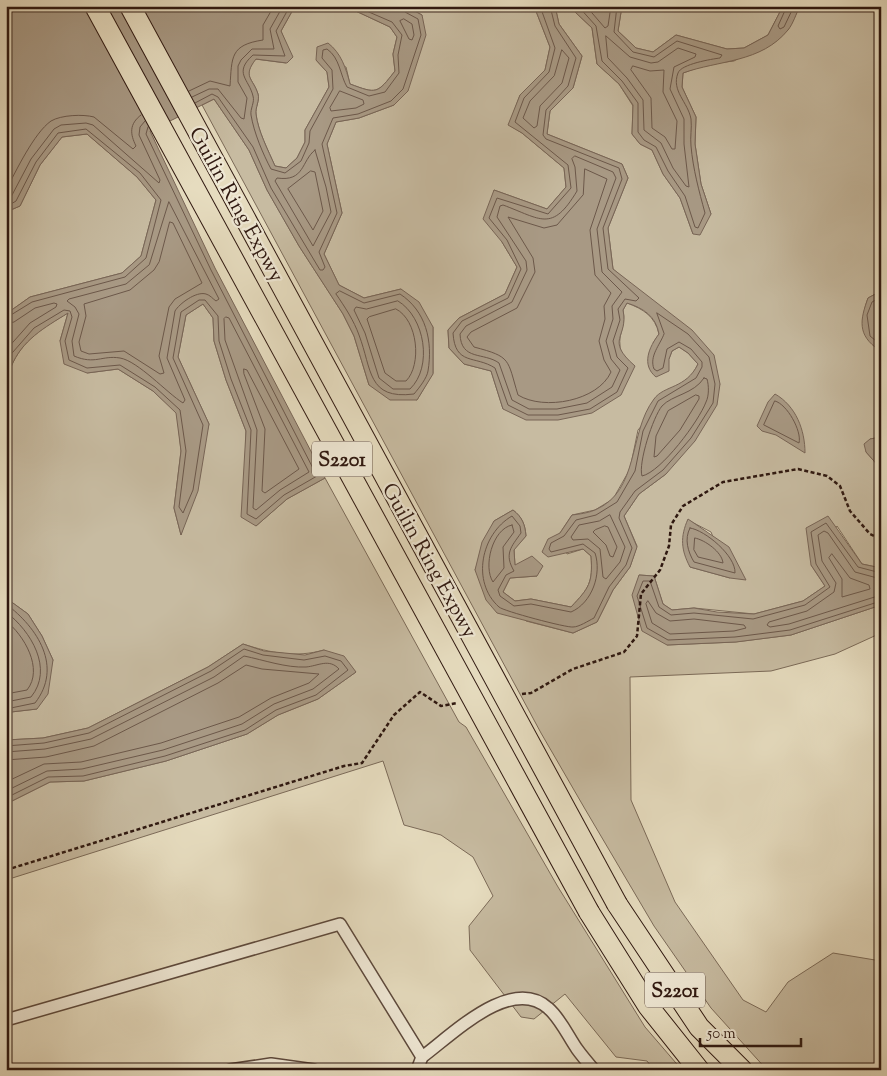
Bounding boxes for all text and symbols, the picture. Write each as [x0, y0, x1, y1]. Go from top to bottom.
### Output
street label: Guilin Ring Expwy [180, 122, 291, 288]
road number: S2201 [312, 442, 372, 476]
street label: Guilin Ring Expwy [373, 478, 484, 644]
road number: S2201 [645, 972, 705, 1008]
scale bar [700, 1016, 801, 1048]
text: 50 m [706, 1024, 736, 1045]

